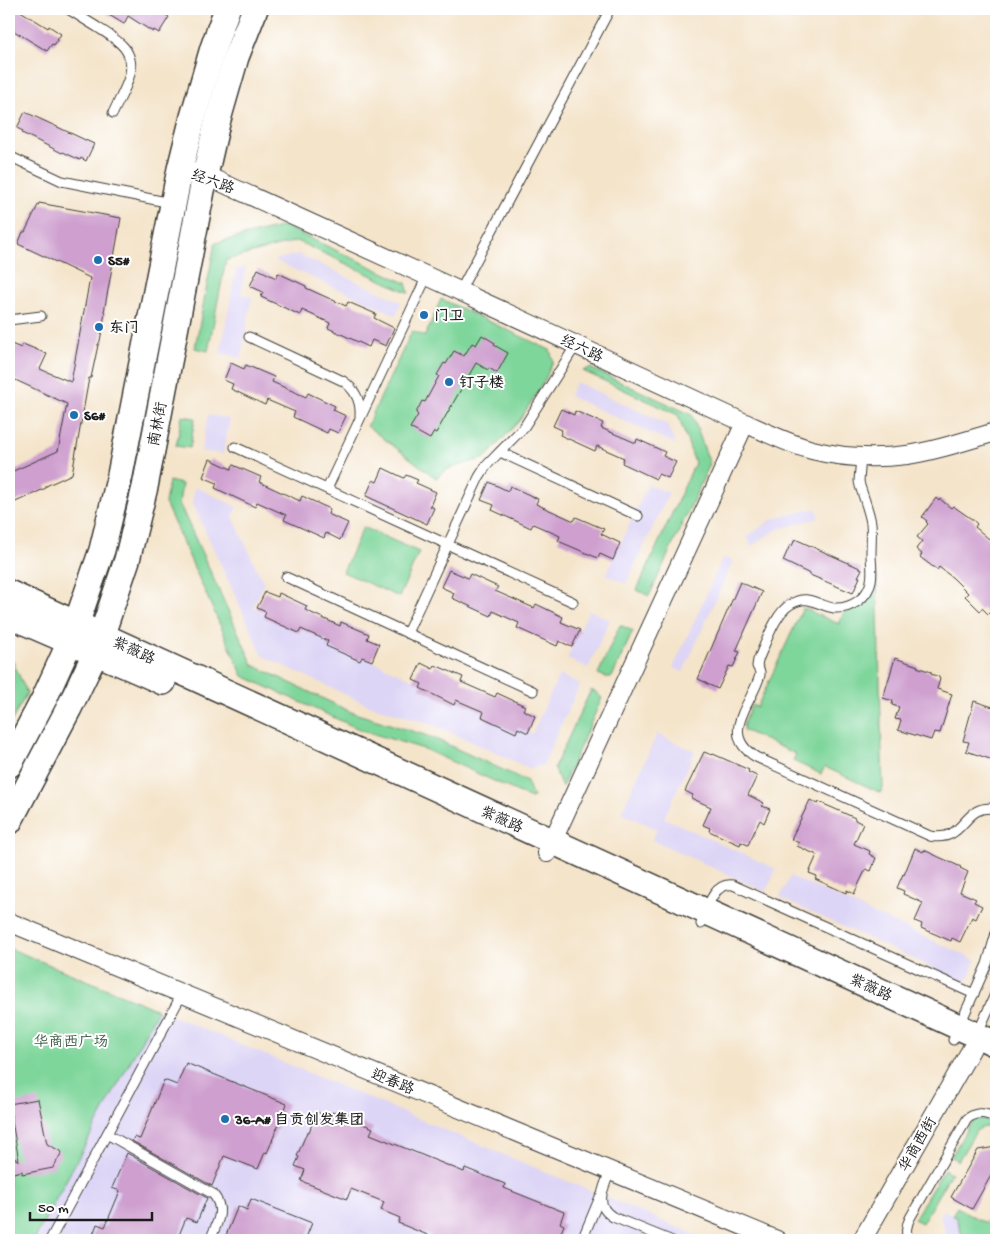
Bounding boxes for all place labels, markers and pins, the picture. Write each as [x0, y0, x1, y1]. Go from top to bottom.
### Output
place label: S5# [108, 253, 130, 271]
marker: S5# [92, 254, 104, 266]
place label: 门卫 [434, 308, 464, 326]
marker: 门卫 [418, 309, 430, 321]
place label: 东门 [109, 320, 139, 338]
marker: 东门 [93, 321, 105, 333]
place label: 钉子楼 [459, 375, 504, 393]
marker: 钉子楼 [443, 376, 455, 388]
place label: S6# [84, 408, 106, 426]
marker: S6# [68, 409, 80, 421]
place label: 36-A# 自贡创发集团 [234, 1111, 364, 1130]
marker: 36-A# 自贡创发集团 [219, 1113, 231, 1125]

